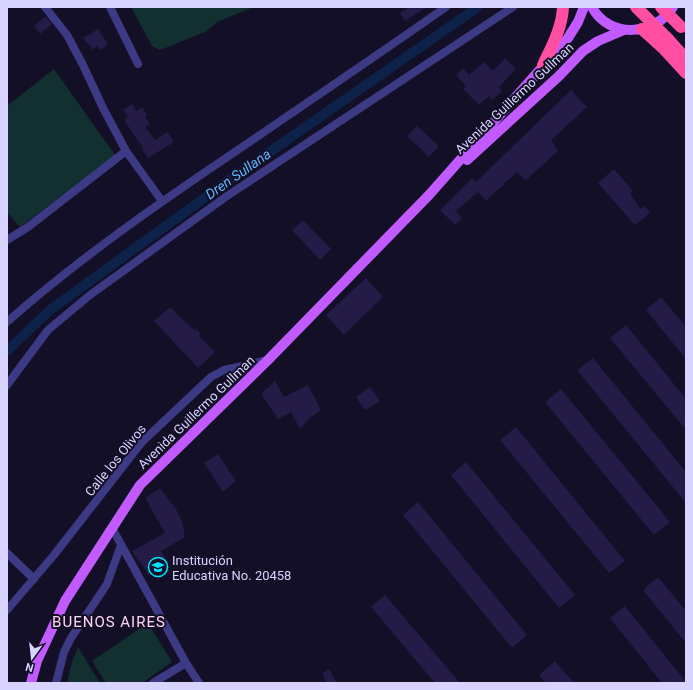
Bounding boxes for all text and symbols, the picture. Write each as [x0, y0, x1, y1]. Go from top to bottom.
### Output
street label: Avenida Guillermo Gullman [452, 40, 577, 157]
water label: Dren Sullana [202, 146, 274, 202]
street label: Avenida Guillermo Gullman [135, 353, 258, 472]
street label: Calle los Olivos [82, 421, 149, 499]
place label: Institución Educativa No. 20458 [172, 553, 291, 583]
school or university icon: Institución Educativa No. 20458 [147, 556, 169, 578]
district label: BUENOS AIRES [52, 613, 166, 631]
north arrow [12, 638, 52, 678]
text: N [24, 660, 35, 674]

